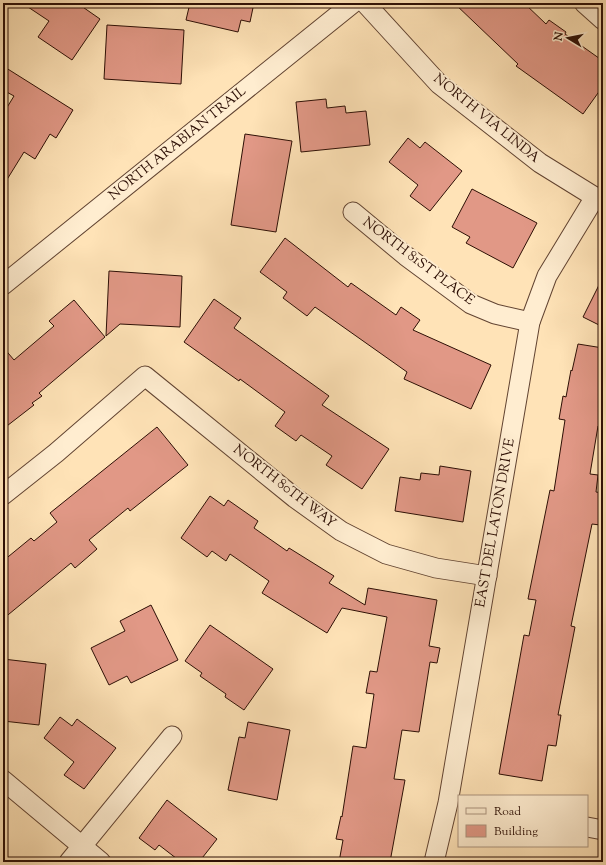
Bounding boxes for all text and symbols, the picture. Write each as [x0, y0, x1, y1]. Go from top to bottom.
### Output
north arrow [548, 18, 588, 58]
text: N [550, 31, 568, 43]
street label: NORTH VIA LINDA [428, 70, 544, 169]
street label: NORTH ARABIAN TRAIL [105, 82, 251, 206]
street label: NORTH 81ST PLACE [358, 213, 479, 311]
street label: EAST DEL LATON DRIVE [471, 436, 521, 609]
street label: NORTH 80TH WAY [228, 440, 340, 534]
legend [458, 795, 588, 847]
text: Road [494, 803, 521, 821]
text: Building [494, 823, 538, 841]

